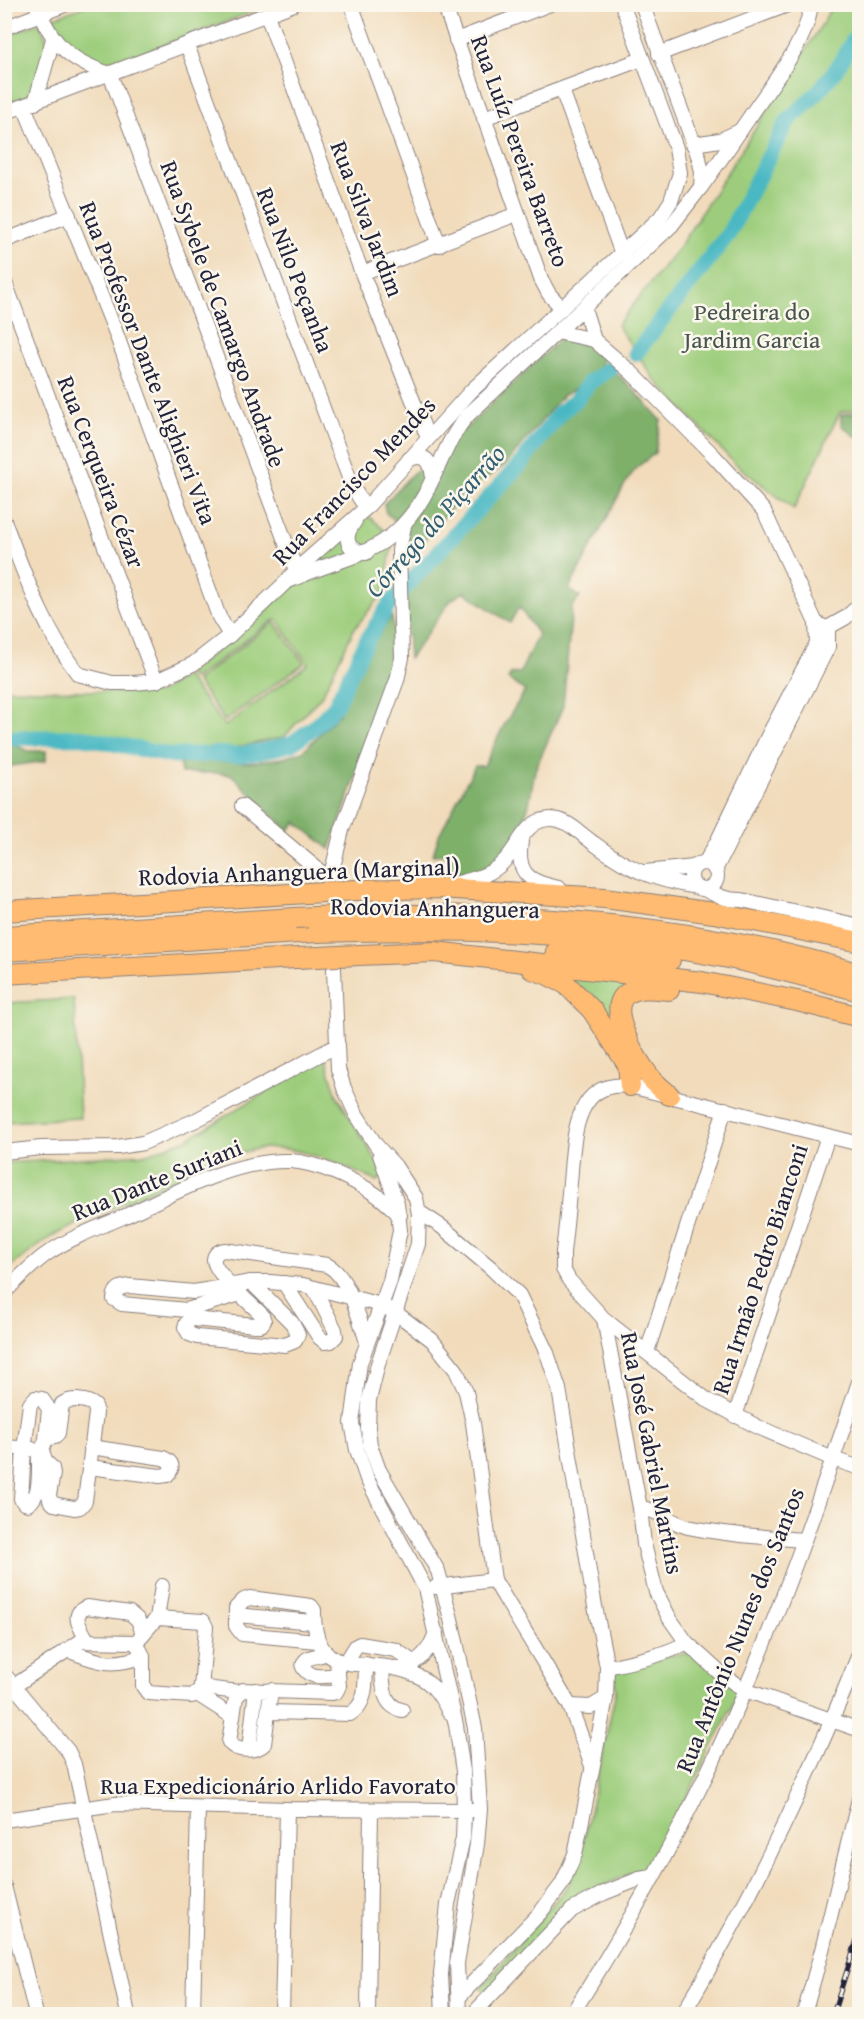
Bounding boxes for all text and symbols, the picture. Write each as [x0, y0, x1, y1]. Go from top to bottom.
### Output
street label: Rua Luíz Pereira Barreto [462, 30, 579, 272]
street label: Rua Silva Jardim [322, 136, 413, 302]
street label: Rua Sybele de Camargo Andrade [152, 156, 295, 472]
street label: Rua Nilo Peçanha [248, 182, 343, 358]
street label: Rua Professor Dante Alighieri Vita [71, 196, 227, 530]
park label: Pedreira do Jardim Garcia [681, 294, 821, 357]
street label: Rua Cerqueira Cézar [49, 371, 154, 573]
street label: Rua Francisco Mendes [264, 388, 444, 573]
water label: Córrego do Piçarrão [355, 435, 514, 606]
street label: Rodovia Anhanguera (Marginal) [138, 848, 460, 895]
street label: Rodovia Anhanguera [330, 888, 541, 927]
street label: Rua Dante Suriani [66, 1129, 247, 1230]
street label: Rua Irmão Pedro Bianconi [702, 1139, 817, 1399]
street label: Rua José Gabriel Martins [612, 1329, 693, 1577]
street label: Rua Antônio Nunes dos Santos [666, 1482, 813, 1778]
street label: Rua Expedicionário Arlido Favorato [100, 1768, 456, 1803]

